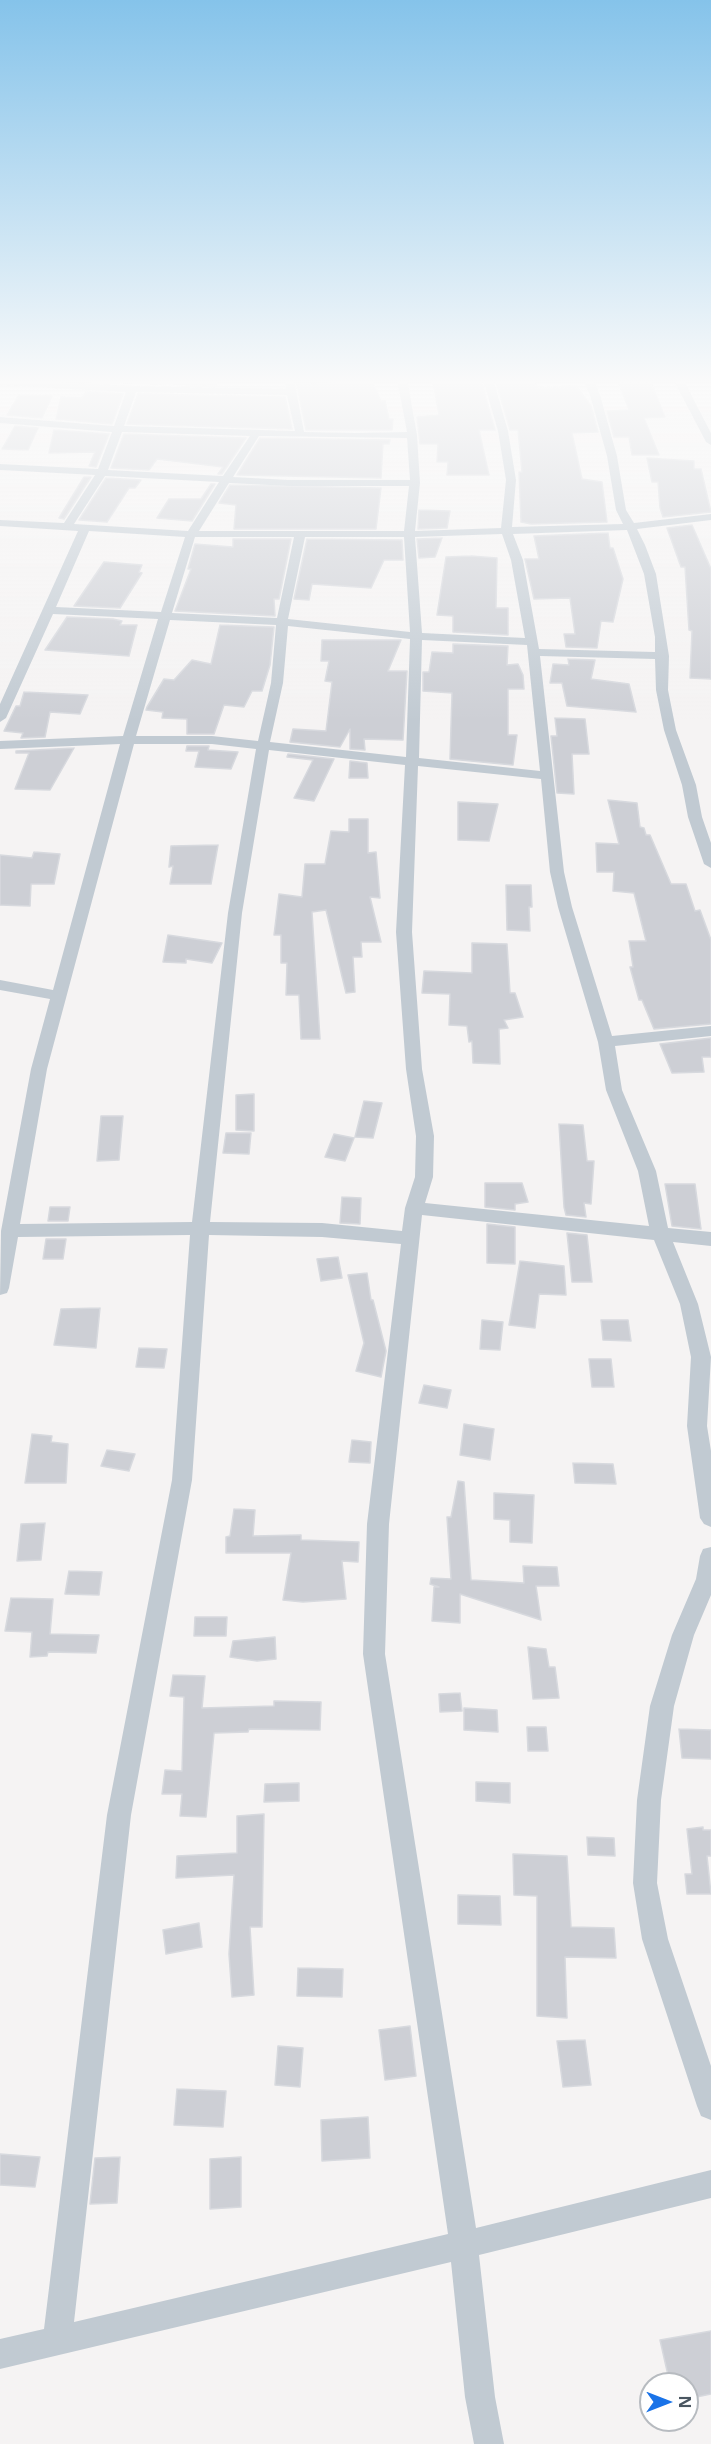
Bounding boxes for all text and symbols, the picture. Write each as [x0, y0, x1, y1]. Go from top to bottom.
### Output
north arrow [639, 2372, 699, 2432]
text: N [674, 2395, 696, 2409]

